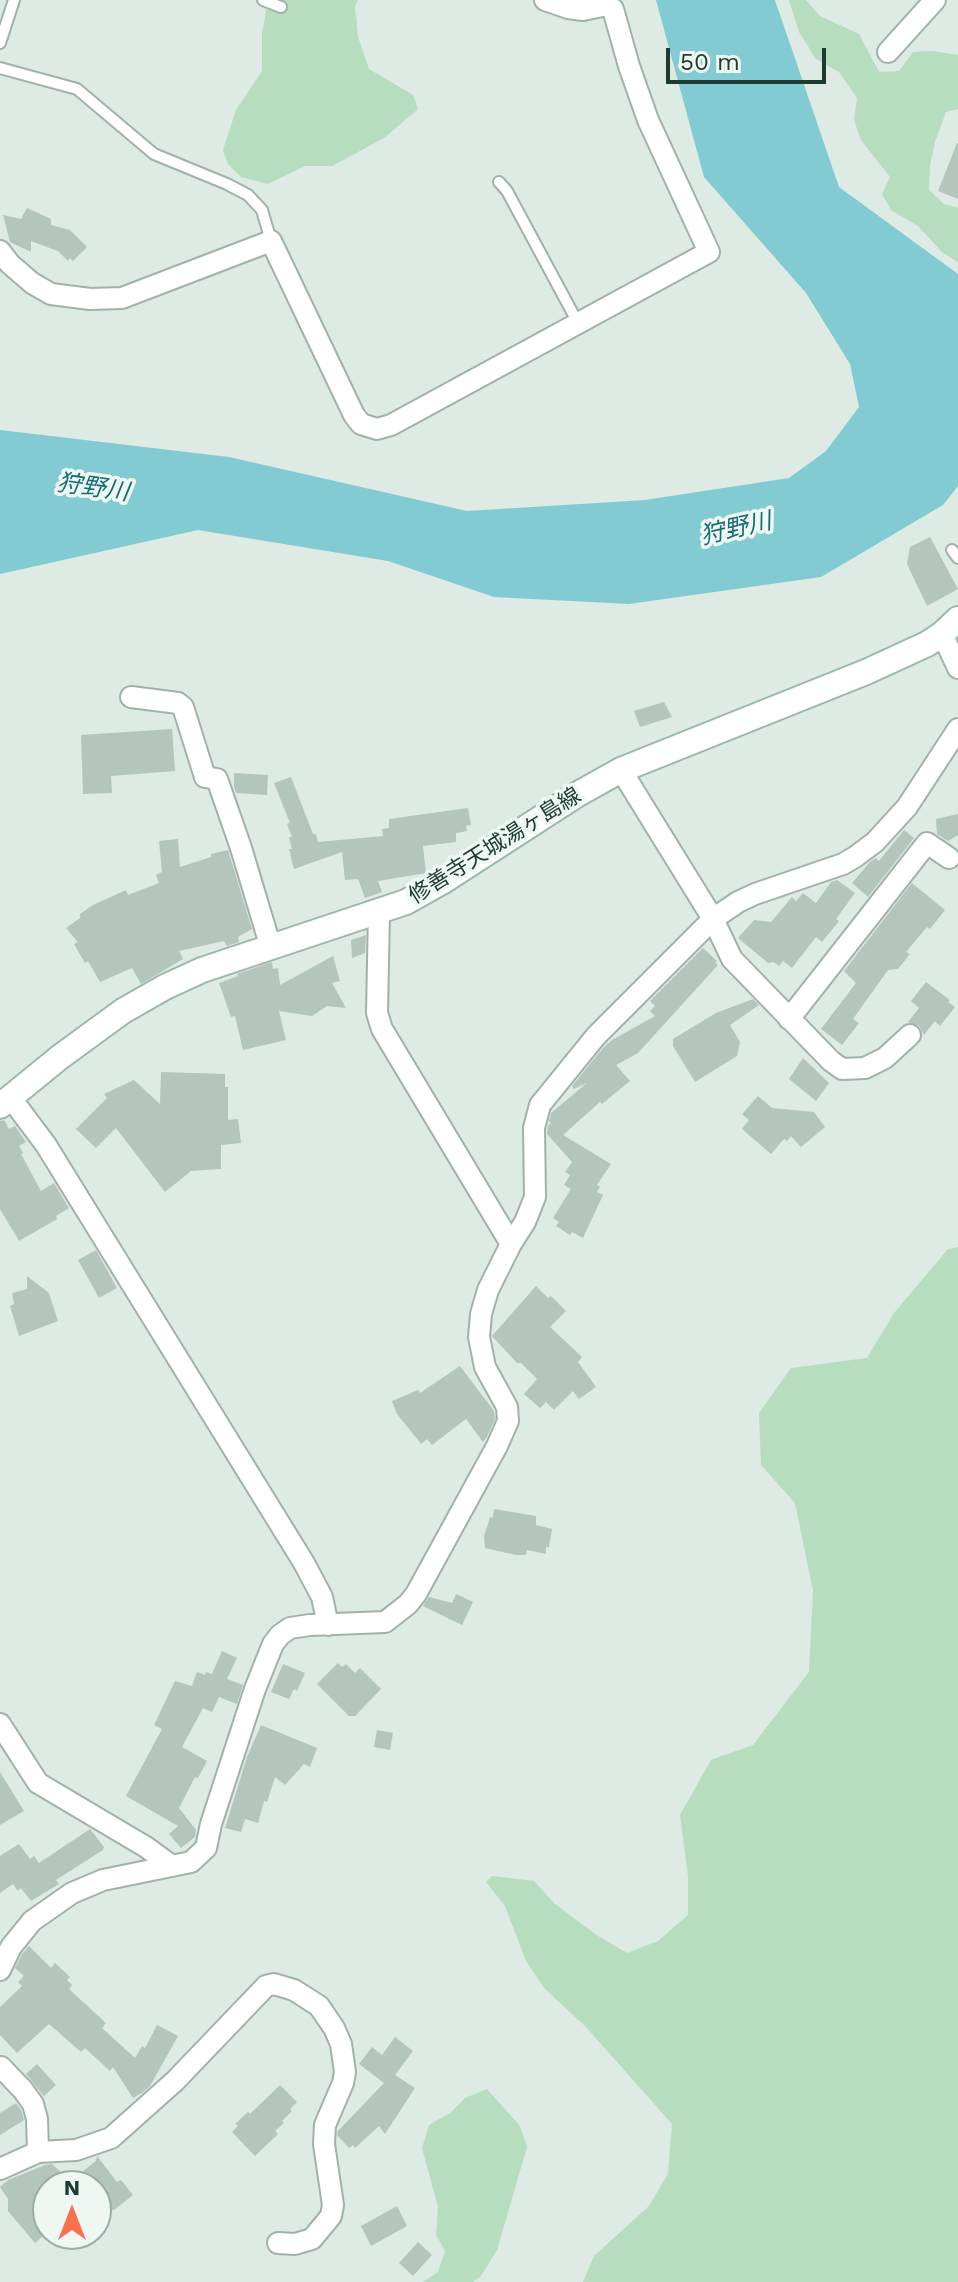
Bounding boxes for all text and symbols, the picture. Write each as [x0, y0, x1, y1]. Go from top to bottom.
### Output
scale bar [670, 32, 830, 82]
text: 50 m [680, 48, 740, 76]
water label: 狩野川 [55, 469, 131, 507]
water label: 狩野川 [698, 507, 774, 551]
street label: 修善寺天城湯ヶ島線 [404, 782, 586, 910]
north arrow [32, 2170, 112, 2250]
text: N [64, 2175, 80, 2200]

